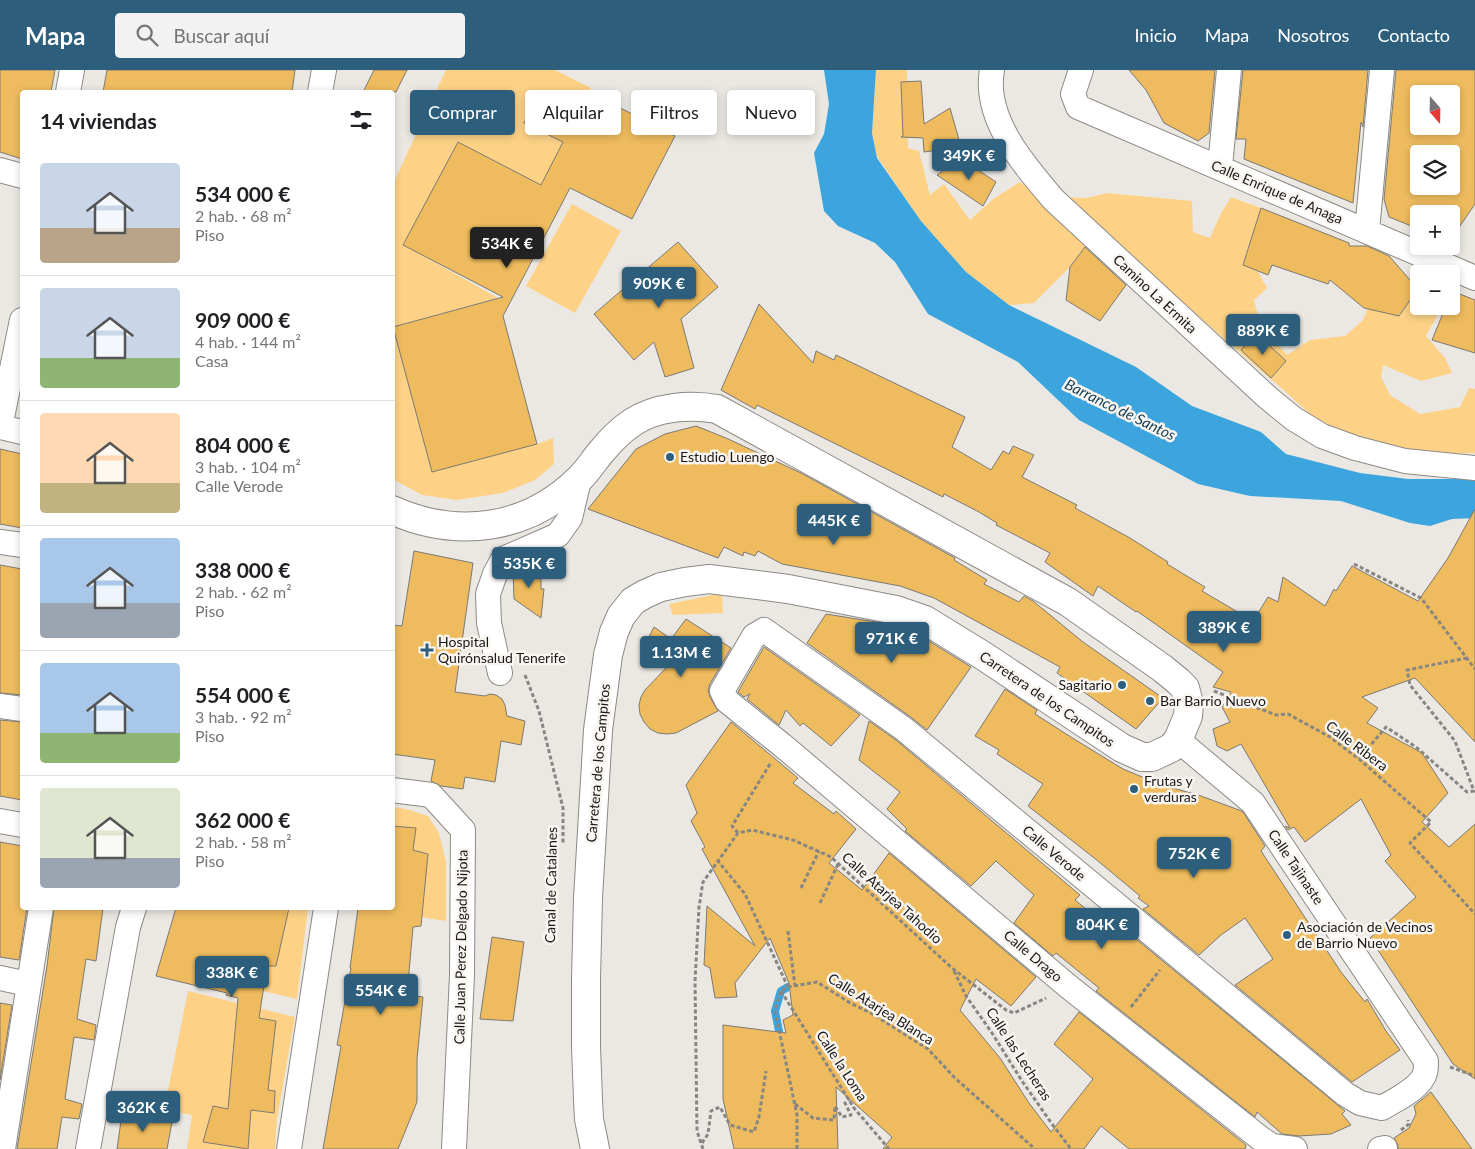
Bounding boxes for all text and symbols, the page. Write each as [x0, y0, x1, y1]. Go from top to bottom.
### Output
search box [115, 13, 465, 58]
text: Mapa [25, 21, 85, 50]
icon: search [133, 21, 161, 49]
text: Buscar aquí [173, 24, 269, 47]
text: Inicio [1134, 24, 1177, 46]
text: Mapa [1205, 24, 1249, 46]
text: Nosotros [1277, 24, 1349, 46]
text: Contacto [1377, 24, 1450, 46]
north arrow [1410, 85, 1460, 135]
map controls [1410, 85, 1460, 315]
chip: Comprar [410, 90, 515, 135]
chip: Alquilar [525, 90, 621, 135]
chip: Filtros [631, 90, 717, 135]
chip: Nuevo [727, 90, 815, 135]
icon: filters [347, 106, 375, 134]
text: 14 viviendas [40, 108, 157, 133]
pin: 349K € [928, 138, 1010, 181]
text: 349K € [943, 145, 995, 164]
button: layers [1410, 145, 1460, 195]
street label: Calle Enrique de Anaga [1209, 156, 1346, 227]
text: 534 000 € [195, 181, 290, 206]
icon: home [80, 183, 140, 243]
button: + [1410, 205, 1460, 255]
text: 2 hab. · 68 m² [195, 206, 292, 225]
text: Piso [195, 225, 224, 244]
pin: 534K € [466, 226, 548, 269]
text: 534K € [481, 233, 533, 252]
street label: Camino La Ermita [1110, 251, 1201, 337]
button: − [1410, 265, 1460, 315]
pin: 909K € [618, 266, 700, 309]
text: 909K € [633, 273, 685, 292]
text: 909 000 € [195, 307, 290, 332]
icon: home [80, 308, 140, 368]
pin: 889K € [1222, 314, 1304, 356]
text: 889K € [1237, 320, 1289, 339]
text: 4 hab. · 144 m² [195, 332, 301, 351]
text: Casa [195, 351, 229, 370]
water label: Barranco de Santos [1062, 375, 1179, 444]
text: 804 000 € [195, 432, 290, 457]
icon: home [80, 433, 140, 493]
place label: Estudio Luengo [680, 448, 775, 465]
marker: Estudio Luengo [664, 451, 676, 463]
text: 3 hab. · 104 m² [195, 457, 301, 476]
text: Calle Verode [195, 476, 283, 495]
pin: 445K € [793, 504, 875, 546]
text: 445K € [808, 510, 860, 529]
pin: 535K € [488, 546, 570, 589]
text: 535K € [503, 553, 555, 572]
text: 338 000 € [195, 557, 290, 582]
icon: home [80, 558, 140, 618]
text: 2 hab. · 62 m² [195, 582, 292, 601]
text: Piso [195, 601, 224, 620]
pin: 389K € [1183, 610, 1265, 653]
text: 389K € [1198, 617, 1250, 636]
pin: 971K € [851, 622, 933, 664]
text: 971K € [866, 628, 918, 647]
place label: Hospital Quirónsalud Tenerife [438, 633, 566, 666]
pin: 1.13M € [635, 636, 727, 678]
text: 1.13M € [651, 642, 711, 661]
marker: Hospital Quirónsalud Tenerife [420, 643, 434, 657]
street label: Carretera de los Campitos [977, 647, 1118, 750]
place label: Sagitario [1059, 676, 1112, 693]
marker: Sagitario [1116, 679, 1128, 691]
text: 554 000 € [195, 682, 290, 707]
icon: home [80, 683, 140, 743]
street label: Carretera de los Campitos [582, 683, 613, 843]
place label: Bar Barrio Nuevo [1160, 692, 1266, 709]
marker: Bar Barrio Nuevo [1144, 695, 1156, 707]
text: 3 hab. · 92 m² [195, 707, 292, 726]
street label: Calle Ribera [1323, 717, 1392, 774]
text: Piso [195, 726, 224, 745]
place label: Frutas y verduras [1144, 772, 1197, 805]
marker: Frutas y verduras [1128, 783, 1140, 795]
text: 362 000 € [195, 807, 290, 832]
icon: home [80, 808, 140, 868]
street label: Calle Verode [1019, 821, 1089, 884]
street label: Calle Tajinaste [1265, 826, 1328, 908]
street label: Canal de Catalanes [541, 827, 560, 943]
text: 2 hab. · 58 m² [195, 832, 292, 851]
pin: 752K € [1153, 836, 1235, 879]
text: 752K € [1168, 843, 1220, 862]
street label: Calle Atarjea Tahodio [839, 848, 946, 947]
street label: Calle Juan Perez Delgado Nijota [450, 849, 471, 1045]
text: Piso [195, 851, 224, 870]
pin: 804K € [1061, 908, 1143, 950]
text: 804K € [1076, 914, 1128, 933]
place label: Asociación de Vecinos de Barrio Nuevo [1297, 918, 1433, 951]
street label: Calle Drago [1000, 926, 1066, 985]
marker: Asociación de Vecinos de Barrio Nuevo [1281, 929, 1293, 941]
pin: 338K € [191, 956, 273, 998]
text: 338K € [206, 962, 258, 981]
street label: Calle Atarjea Blanca [825, 969, 937, 1048]
pin: 554K € [340, 974, 422, 1016]
text: 554K € [355, 980, 407, 999]
street label: Calle las Lecheras [983, 1004, 1056, 1104]
street label: Calle la Loma [813, 1027, 872, 1104]
pin: 362K € [102, 1090, 184, 1133]
text: 362K € [117, 1097, 169, 1116]

